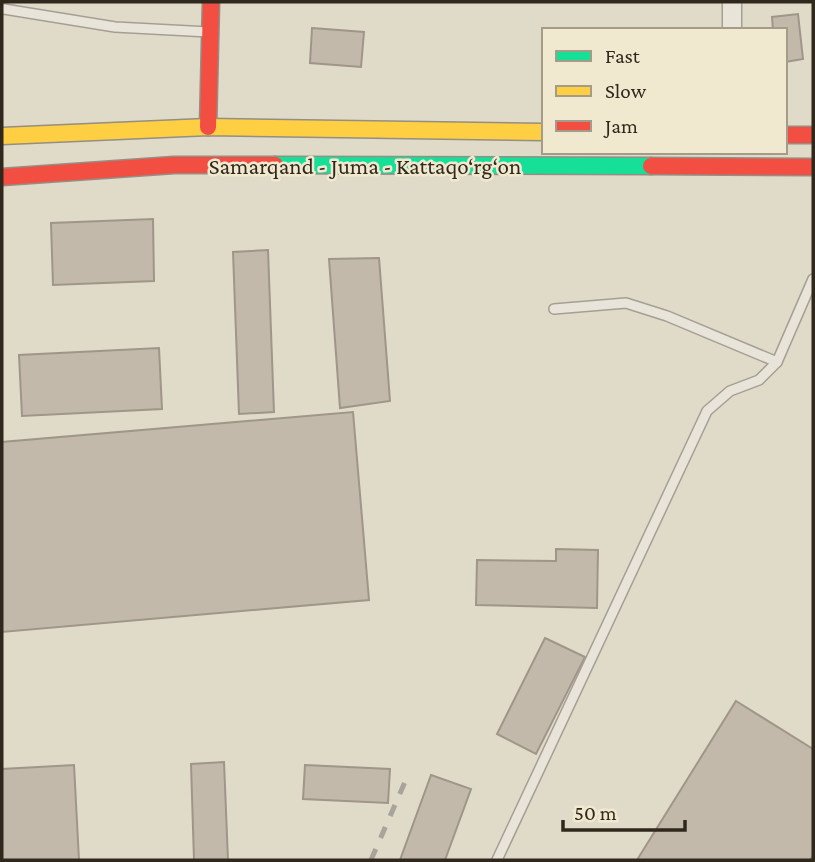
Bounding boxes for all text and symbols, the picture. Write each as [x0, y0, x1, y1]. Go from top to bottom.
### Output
legend [542, 28, 787, 154]
text: Fast [605, 44, 641, 68]
text: Slow [605, 79, 647, 103]
text: Jam [603, 114, 638, 138]
street label: Samarqand - Juma - Kattaqo‘rg‘on [209, 153, 521, 179]
scale bar [563, 788, 686, 832]
text: 50 m [574, 801, 617, 825]

